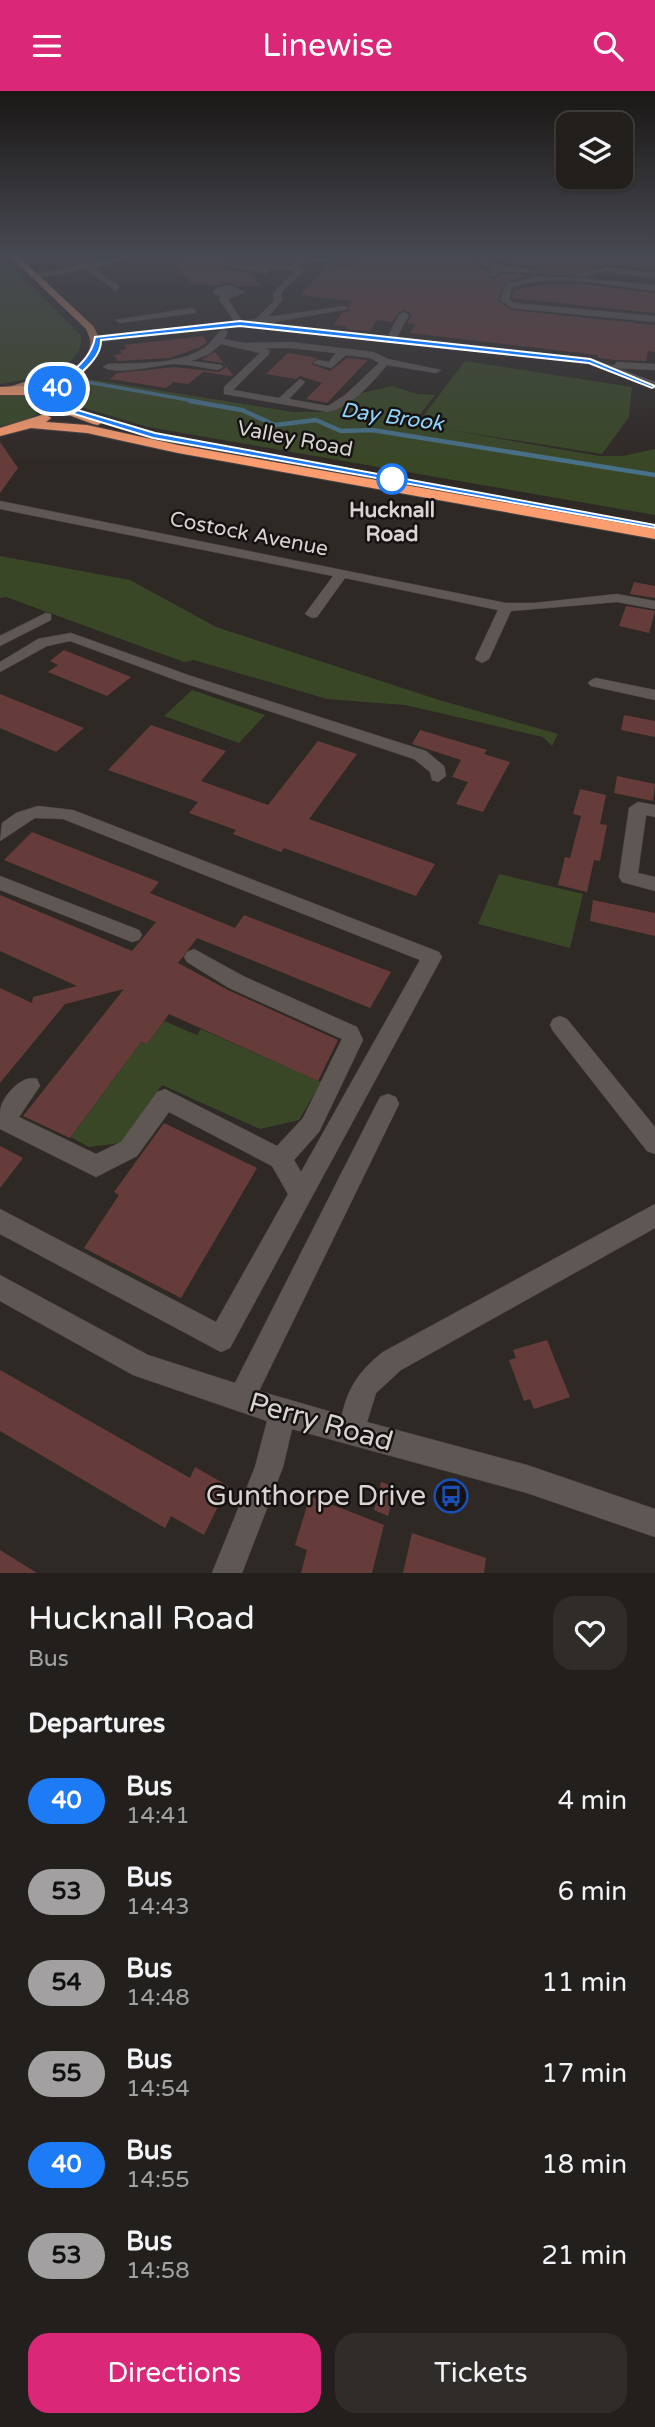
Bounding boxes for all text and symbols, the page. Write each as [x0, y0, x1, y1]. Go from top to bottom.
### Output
icon: menu [28, 27, 66, 65]
text: Linewise [262, 27, 393, 65]
icon: search [589, 27, 627, 65]
map controls [556, 112, 633, 189]
button: layers [556, 112, 633, 189]
line badge: 40 [25, 366, 88, 412]
text: 40 [42, 374, 72, 403]
water label: Day Brook [339, 397, 446, 437]
street label: Valley Road [235, 416, 355, 462]
marker: Hucknall Road [377, 464, 407, 494]
place label: Hucknall Road [349, 498, 435, 547]
street label: Costock Avenue [168, 506, 330, 562]
street label: Perry Road [245, 1385, 397, 1459]
bus stop icon: Gunthorpe Drive [432, 1477, 470, 1515]
place label: Gunthorpe Drive [206, 1479, 426, 1513]
button: heart [553, 1596, 627, 1670]
text: Hucknall Road [28, 1599, 255, 1638]
text: Bus [28, 1645, 69, 1673]
text: Departures [28, 1708, 165, 1739]
text: Bus [126, 1771, 172, 1802]
text: 4 min [558, 1785, 627, 1816]
text: 40 [51, 1786, 82, 1815]
text: 14:41 [126, 1802, 190, 1830]
text: Bus [126, 1862, 172, 1893]
text: 6 min [558, 1876, 627, 1907]
text: 53 [51, 1877, 82, 1906]
text: 14:43 [126, 1893, 190, 1921]
text: Bus [126, 1953, 172, 1984]
text: 11 min [541, 1967, 627, 1998]
text: 54 [51, 1968, 82, 1997]
text: 14:48 [126, 1984, 190, 2012]
text: Bus [126, 2044, 172, 2075]
text: 17 min [541, 2058, 627, 2089]
text: 55 [51, 2059, 82, 2088]
text: 14:54 [126, 2075, 190, 2103]
text: Bus [126, 2135, 172, 2166]
text: 18 min [541, 2149, 627, 2180]
text: 40 [51, 2150, 82, 2179]
text: 14:55 [126, 2166, 190, 2194]
text: Bus [126, 2226, 172, 2257]
text: 21 min [541, 2240, 627, 2271]
text: 53 [51, 2241, 82, 2270]
text: 14:58 [126, 2257, 190, 2285]
button: Directions [28, 2333, 321, 2413]
button: Tickets [335, 2333, 627, 2413]

